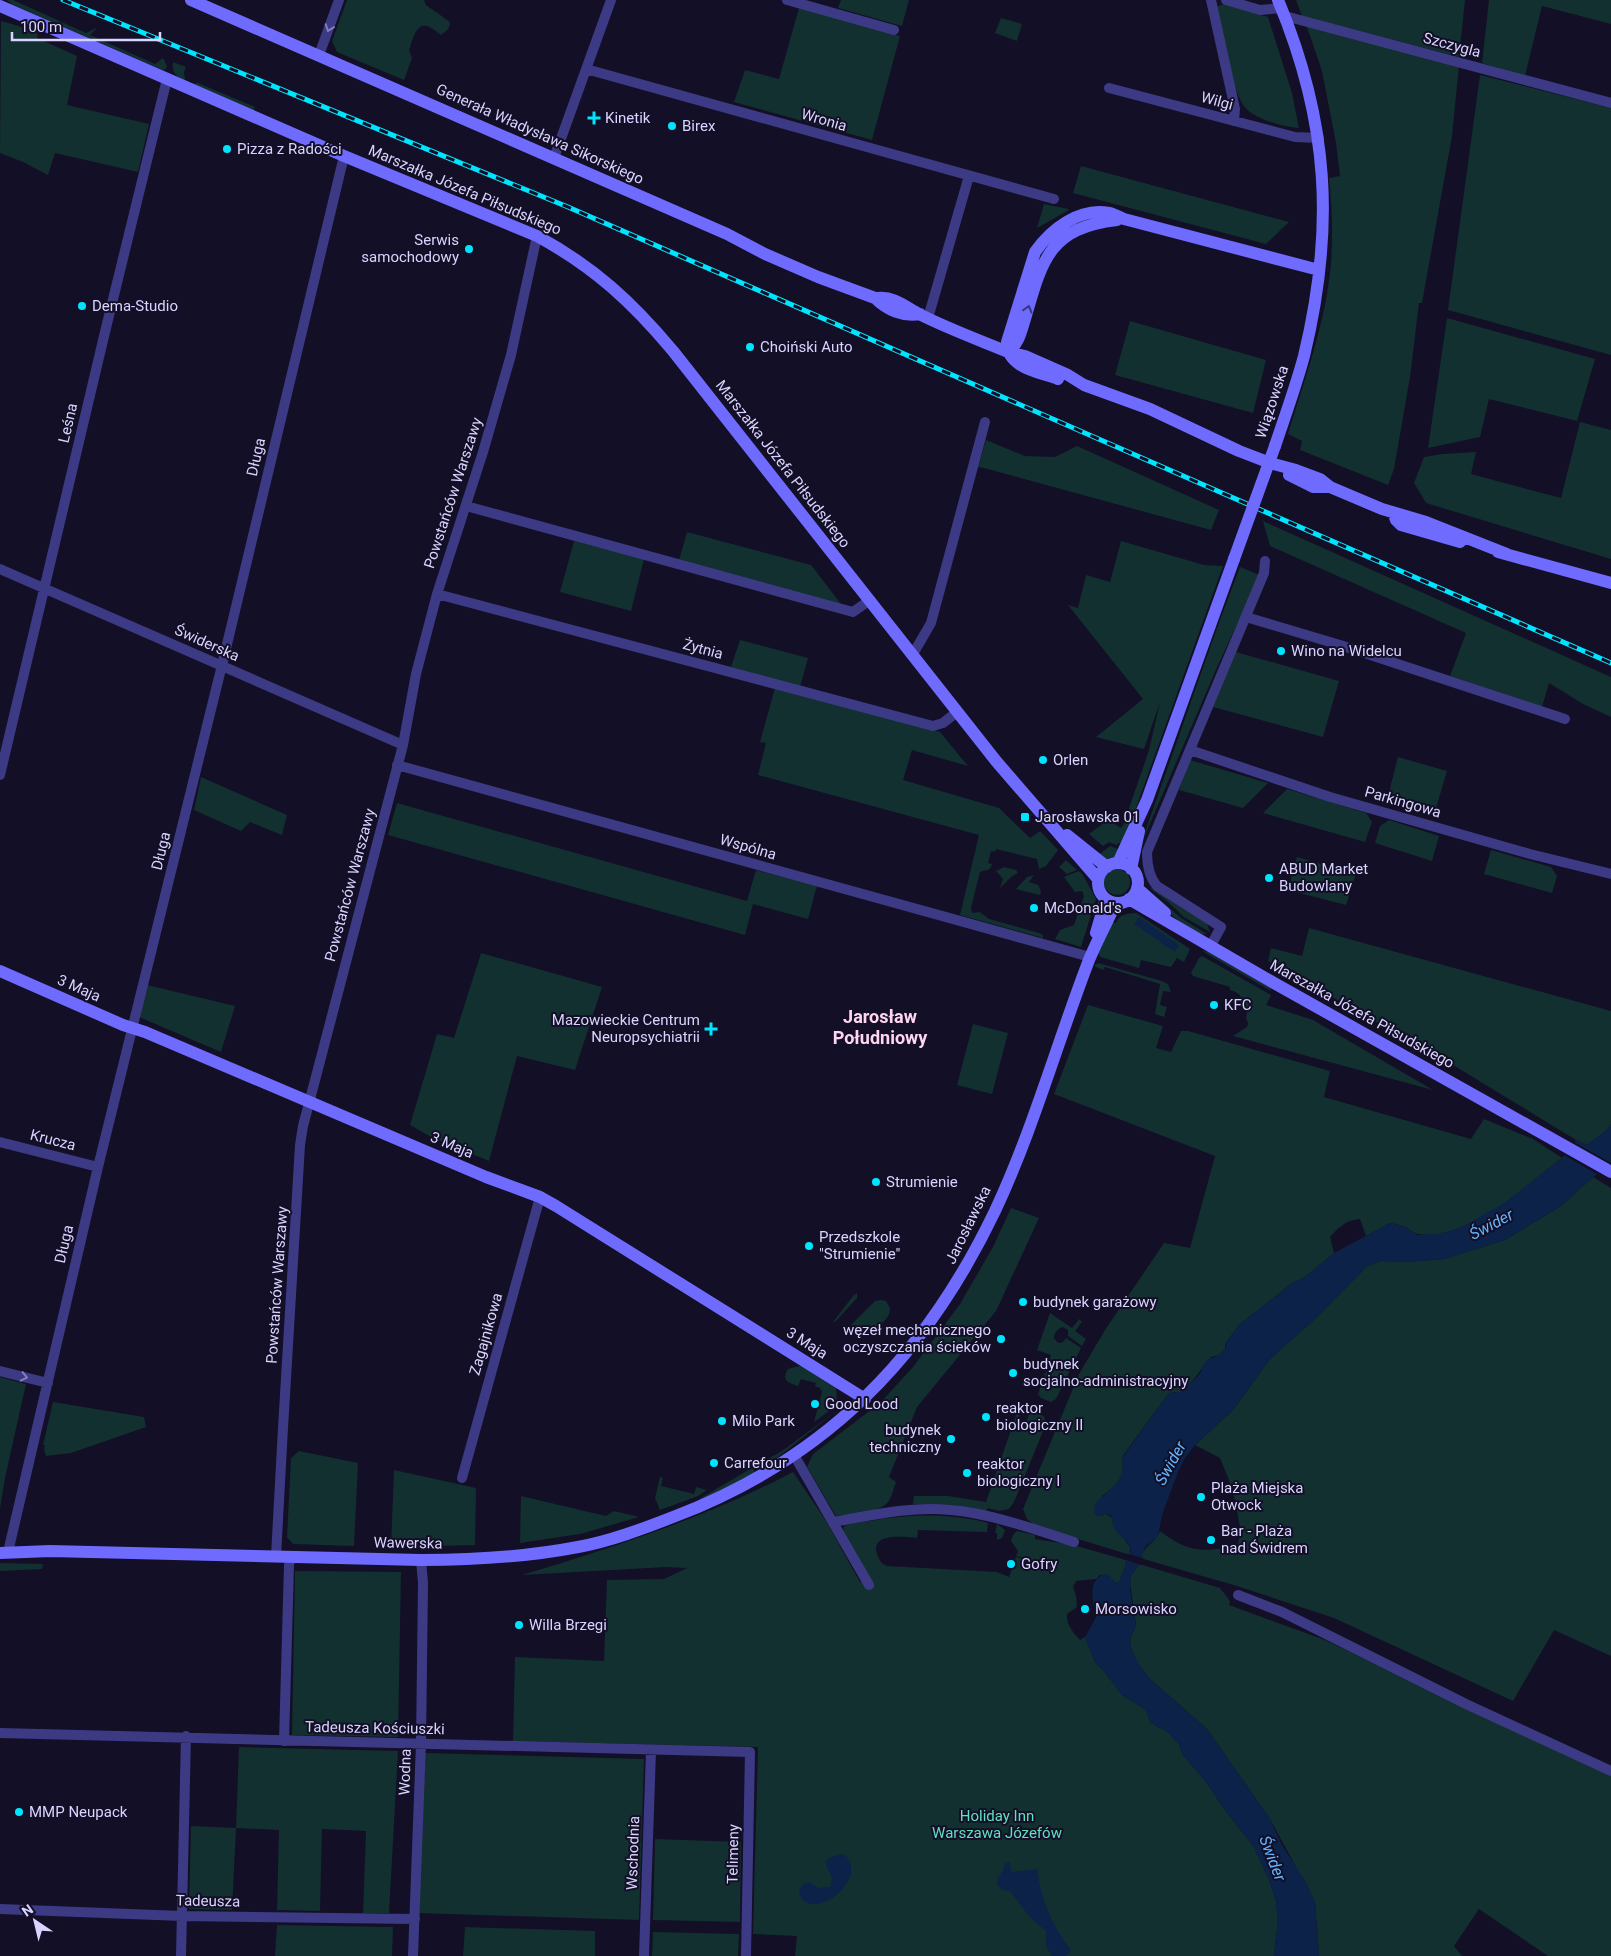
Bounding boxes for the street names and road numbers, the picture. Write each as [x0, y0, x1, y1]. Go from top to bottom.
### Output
street label: Szczygla [1421, 29, 1483, 61]
street label: Generała Władysława Sikorskiego [433, 80, 647, 188]
street label: Wilgi [1199, 88, 1235, 114]
street label: Wronia [799, 105, 849, 135]
street label: Marszałka Józefa Piłsudskiego [366, 141, 564, 239]
street label: Wiązowska [1252, 363, 1292, 441]
street label: Marszałka Józefa Piłsudskiego [712, 377, 854, 551]
street label: Leśna [55, 401, 81, 445]
street label: Powstańców Warszawy [420, 415, 486, 571]
street label: Długa [243, 436, 269, 478]
street label: Świderska [172, 621, 242, 665]
street label: Żytnia [681, 635, 725, 663]
street label: Parkingowa [1363, 783, 1443, 821]
street label: Powstańców Warszawy [321, 806, 379, 964]
street label: Długa [148, 830, 174, 872]
street label: Wspólna [718, 830, 778, 864]
street label: Marszałka Józefa Piłsudskiego [1267, 956, 1457, 1072]
street label: 3 Maja [55, 971, 103, 1005]
street label: Krucza [28, 1126, 78, 1154]
street label: 3 Maja [428, 1128, 476, 1162]
street label: Jarosławska [941, 1183, 995, 1267]
street label: Powstańców Warszawy [263, 1206, 291, 1364]
street label: Długa [51, 1223, 77, 1265]
street label: Zagajnikowa [466, 1291, 506, 1377]
street label: 3 Maja [783, 1323, 831, 1363]
street label: Wawerska [373, 1533, 443, 1553]
street label: Tadeusza Kościuszki [305, 1718, 445, 1738]
street label: Wodna [395, 1748, 415, 1796]
street label: Wschodnia [623, 1816, 643, 1890]
street label: Telimeny [723, 1824, 743, 1884]
street label: Tadeusza [176, 1891, 240, 1911]

